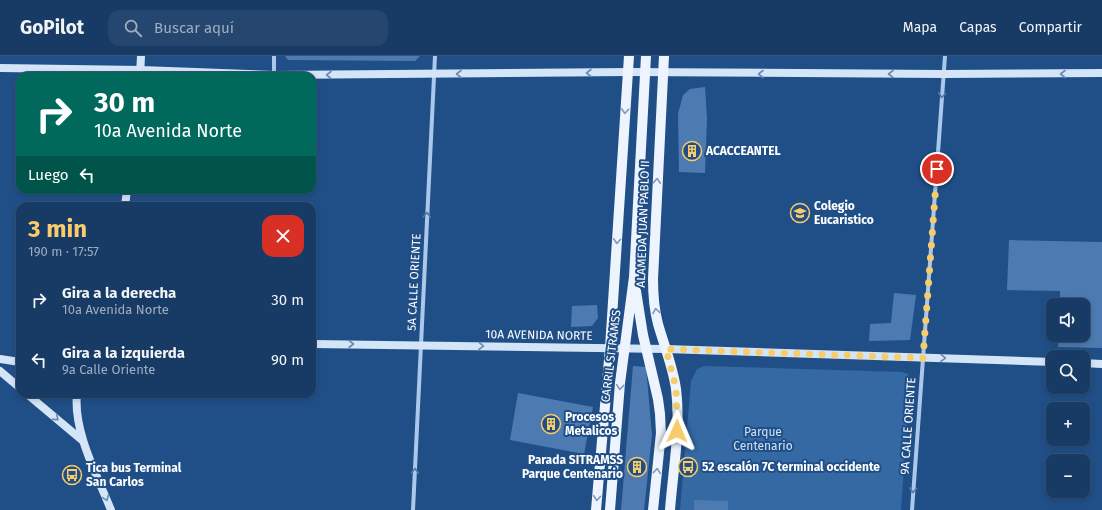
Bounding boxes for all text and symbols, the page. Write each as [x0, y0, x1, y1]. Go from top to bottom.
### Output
search box [108, 10, 388, 46]
text: GoPilot [20, 16, 84, 39]
icon: search [122, 17, 144, 39]
text: Buscar aquí [154, 19, 234, 37]
text: Mapa [903, 19, 937, 36]
text: Capas [959, 19, 997, 36]
text: Compartir [1019, 19, 1082, 36]
one-way arrow [586, 69, 592, 77]
one-way arrow [456, 70, 462, 78]
one-way arrow [758, 70, 764, 78]
one-way arrow [888, 70, 894, 78]
one-way arrow [1060, 70, 1066, 78]
one-way arrow [326, 71, 332, 79]
text: 30 m [94, 86, 155, 119]
icon: right [28, 88, 80, 140]
one-way arrow [938, 92, 947, 98]
one-way arrow [621, 108, 630, 114]
text: 10a Avenida Norte [94, 120, 242, 142]
building icon: ACACCEANTEL [681, 140, 703, 162]
place label: ACACCEANTEL [705, 144, 781, 158]
pin [920, 152, 954, 186]
icon: arrive [926, 158, 948, 180]
street label: ALAMEDA JUAN PABLO II [634, 160, 652, 288]
icon: left [76, 164, 98, 186]
text: Luego [28, 166, 68, 184]
one-way arrow [653, 178, 661, 184]
place label: Colegio Eucaristico [814, 199, 874, 227]
school or university icon: Colegio Eucaristico [789, 202, 811, 224]
one-way arrow [423, 212, 432, 218]
text: 3 min [28, 215, 87, 243]
button: close [262, 215, 304, 257]
street label: 5A CALLE ORIENTE [404, 233, 424, 331]
one-way arrow [613, 238, 621, 244]
text: 190 m · 17:57 [28, 244, 99, 259]
text: Gira a la derecha [62, 284, 176, 302]
icon: right [28, 289, 50, 311]
text: 30 m [271, 291, 304, 309]
map controls [1046, 298, 1090, 498]
button: sound [1046, 298, 1090, 342]
text: 10a Avenida Norte [62, 302, 169, 317]
street label: CARRIL SITRAMSS [598, 308, 624, 403]
one-way arrow [652, 308, 660, 314]
street label: 10A AVENIDA NORTE [485, 327, 593, 343]
one-way arrow [348, 340, 354, 348]
one-way arrow [478, 341, 484, 350]
text: Gira a la izquierda [62, 344, 185, 362]
icon: left [28, 349, 50, 371]
button: search [1046, 350, 1090, 394]
text: 90 m [271, 351, 304, 369]
one-way arrow [940, 354, 946, 362]
text: 9a Calle Oriente [62, 362, 155, 377]
street label: 9A CALLE ORIENTE [898, 377, 918, 475]
one-way arrow [615, 384, 624, 390]
button: + [1046, 402, 1090, 446]
place label: Procesos Metalicos [565, 410, 617, 438]
position arrow [656, 410, 698, 452]
one-way arrow [51, 413, 58, 420]
building icon: Procesos Metalicos [540, 413, 562, 435]
park label: Parque Centenario [733, 425, 793, 453]
place label: Parada SITRAMSS Parque Centenario [522, 453, 623, 481]
button: − [1046, 454, 1090, 498]
building icon: Parada SITRAMSS Parque Centenario [626, 456, 648, 478]
bus stop icon: 52 escalón 7C terminal occidente [677, 456, 699, 478]
place label: 52 escalón 7C terminal occidente [702, 460, 880, 474]
place label: Tica bus Terminal San Carlos [86, 461, 182, 489]
bus stop icon: Tica bus Terminal San Carlos [61, 464, 83, 486]
one-way arrow [410, 468, 419, 474]
one-way arrow [652, 468, 661, 474]
one-way arrow [909, 487, 918, 493]
one-way arrow [101, 493, 109, 501]
one-way arrow [593, 495, 602, 501]

